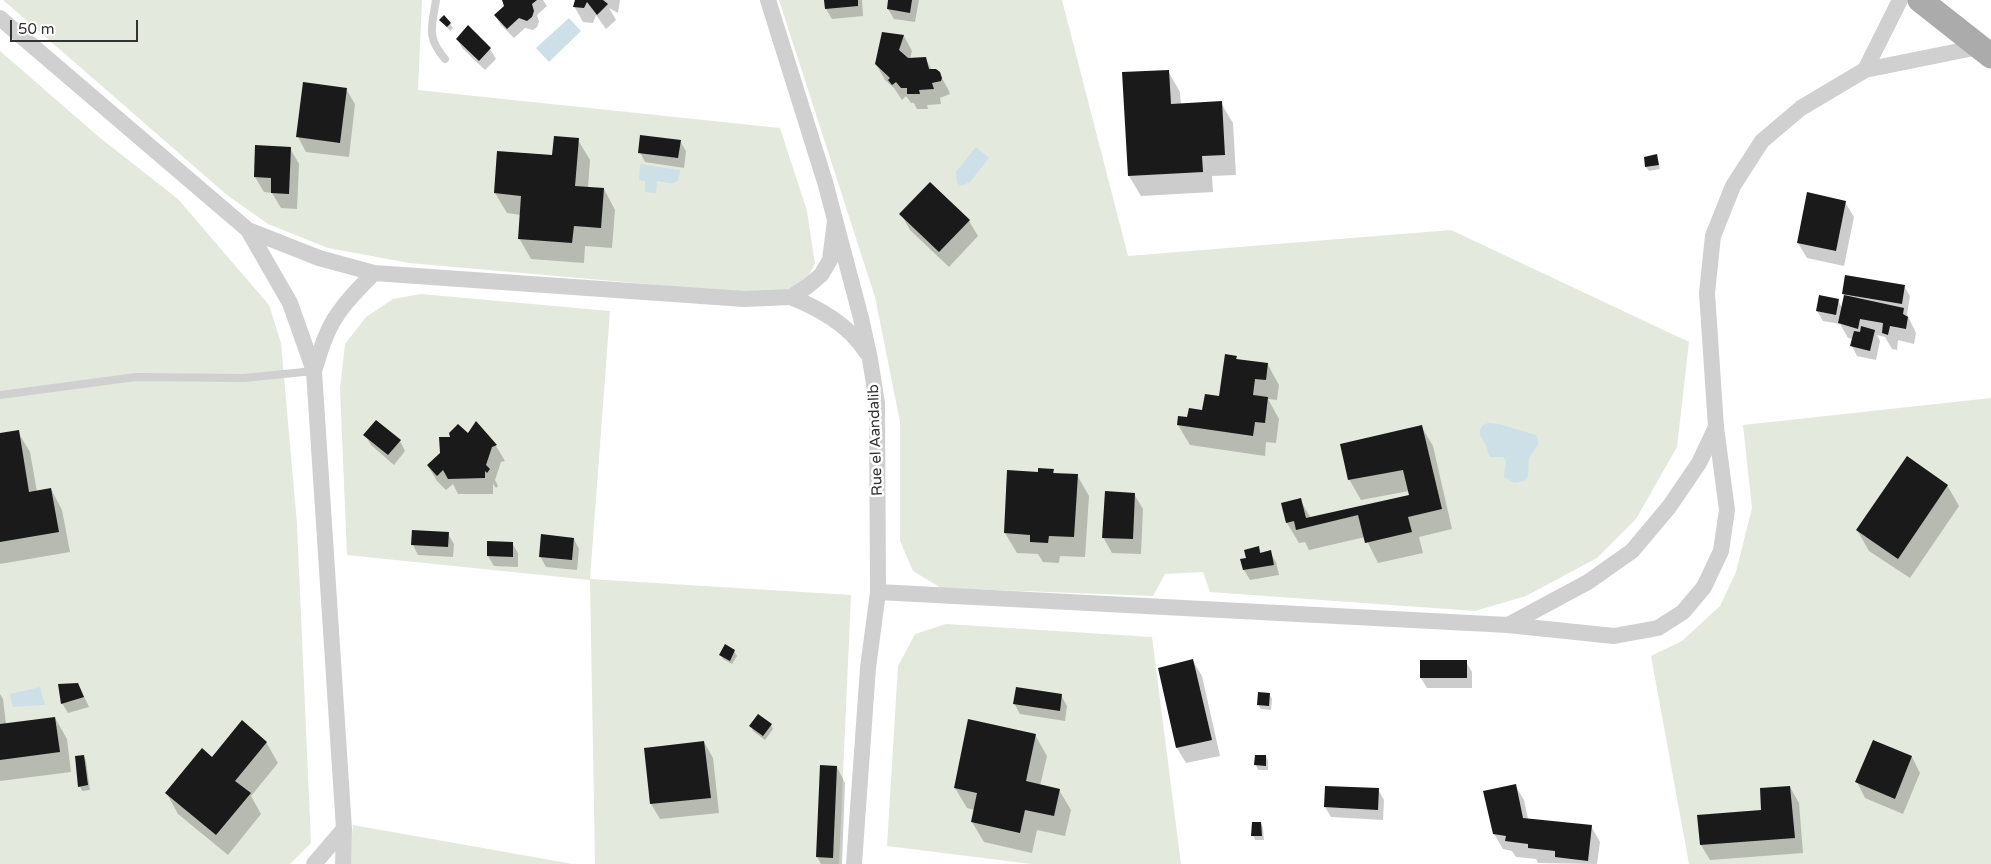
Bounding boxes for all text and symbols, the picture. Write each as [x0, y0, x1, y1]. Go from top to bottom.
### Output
scale bar [12, 10, 140, 42]
text: 50 m [18, 20, 55, 38]
street label: Rue el Aandalib [865, 384, 887, 496]

